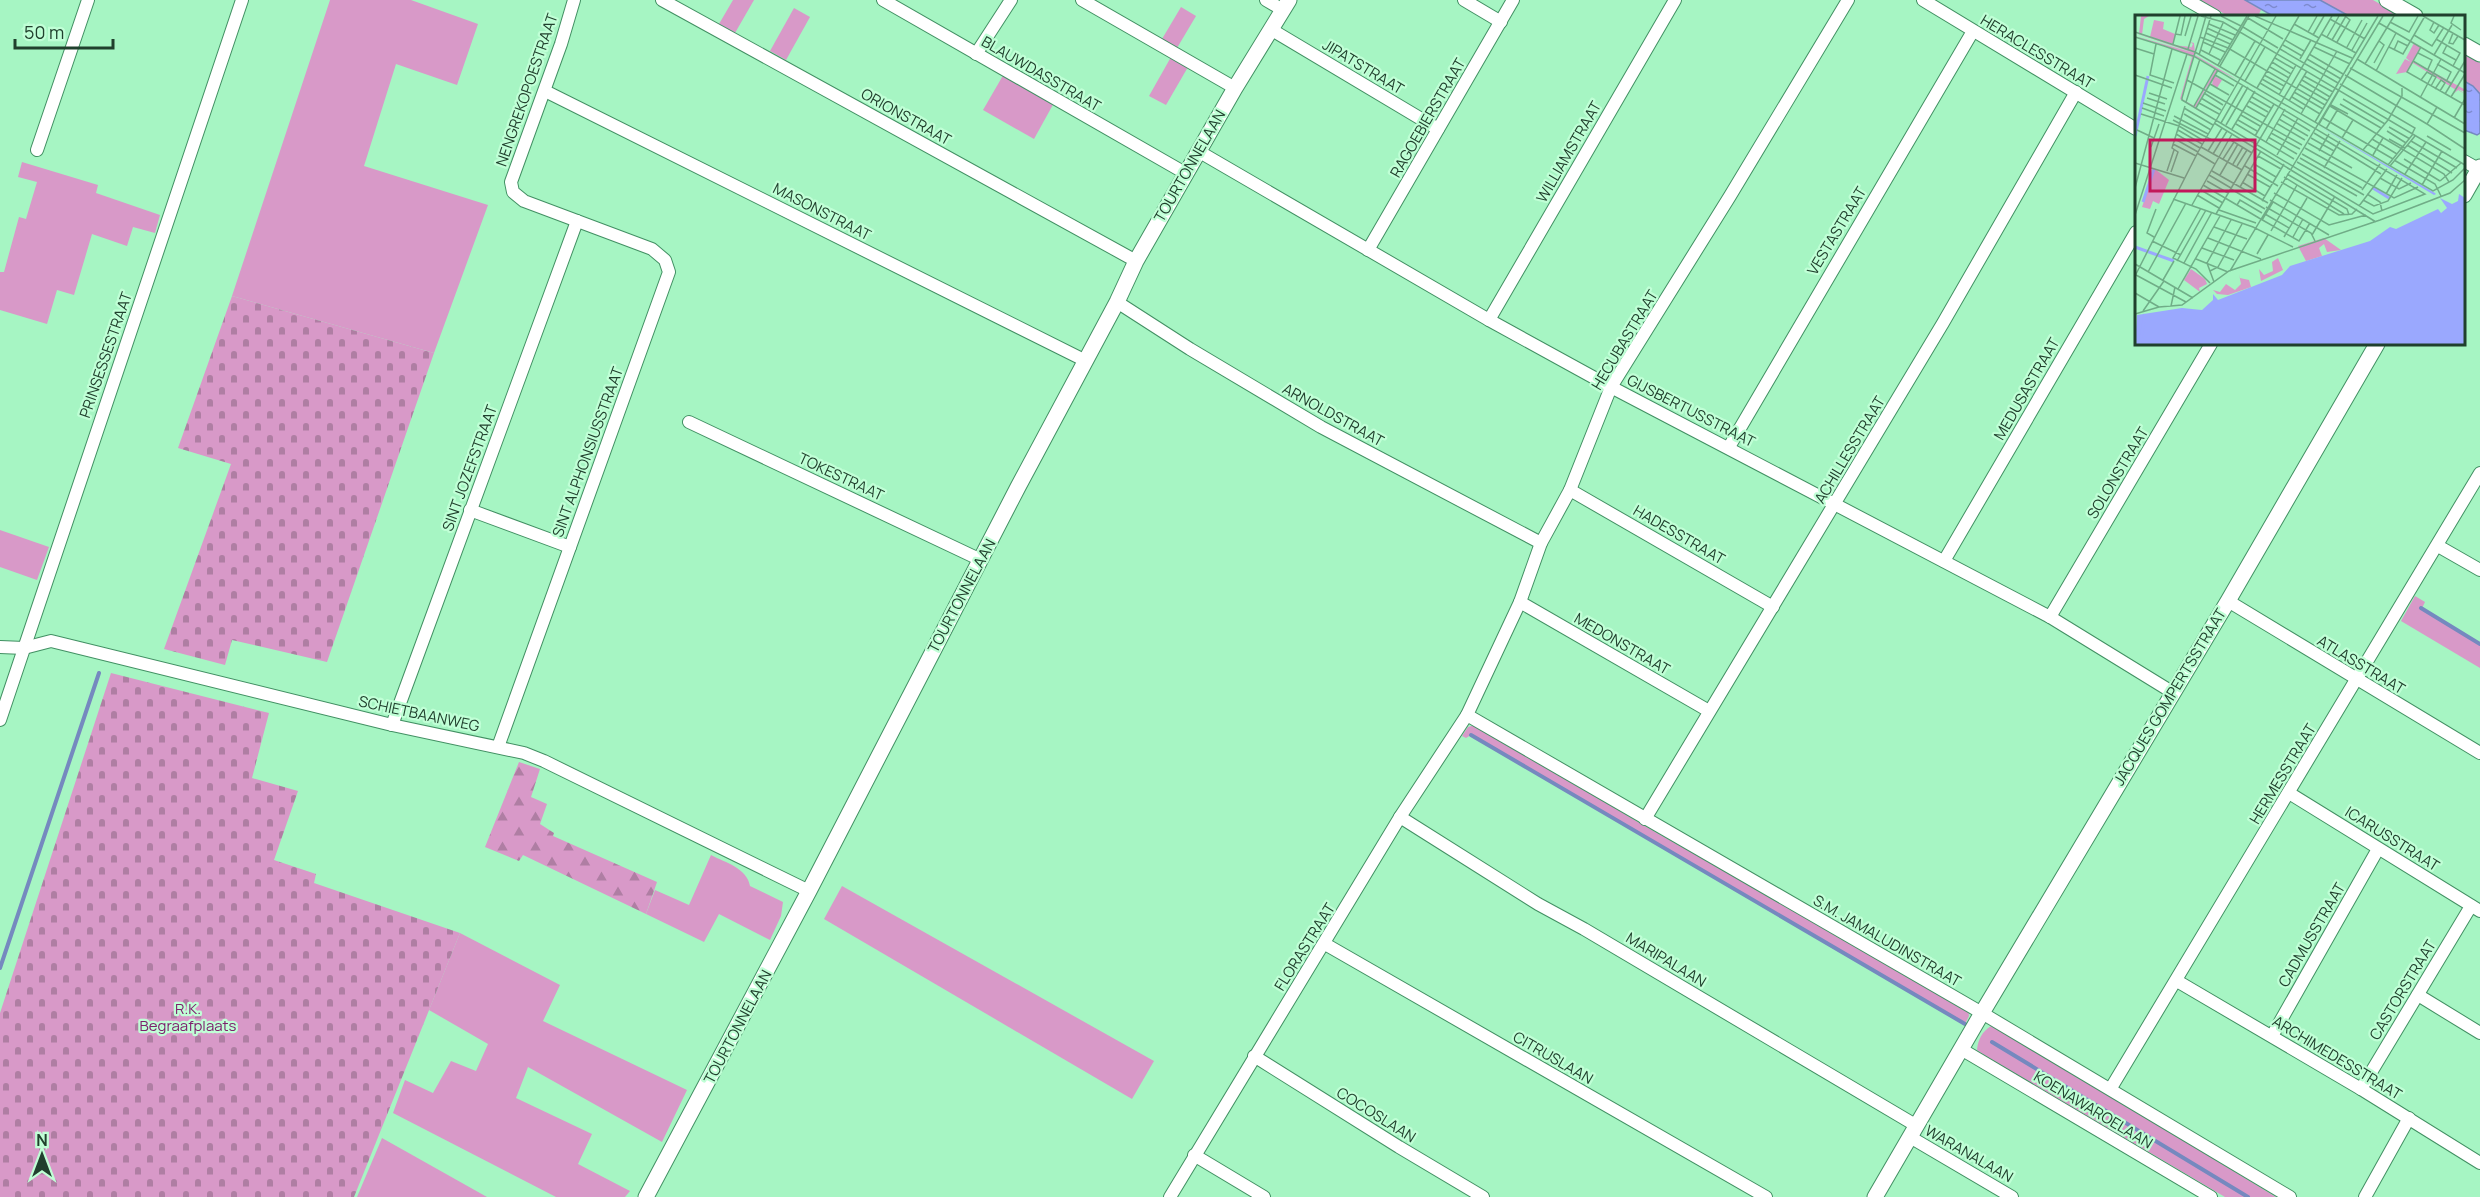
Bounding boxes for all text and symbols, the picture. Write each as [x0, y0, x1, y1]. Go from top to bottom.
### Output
street label: HERACLESSTRAAT [1977, 9, 2098, 94]
street label: NENGREKOPOESTRAAT [491, 11, 563, 169]
scale bar [15, 12, 112, 50]
inset map [2135, 15, 2465, 345]
text: 50 m [24, 20, 64, 44]
street label: BLAUWDASSTRAAT [978, 31, 1105, 116]
street label: JIPATSTRAAT [1319, 34, 1408, 99]
street label: RAGOEBIERSTRAAT [1385, 54, 1470, 181]
street label: ORIONSTRAAT [857, 83, 955, 150]
street label: WILLIAMSTRAAT [1531, 97, 1606, 206]
street label: TOURTONNELAAN [1149, 106, 1230, 226]
street label: MASONSTRAAT [770, 178, 875, 245]
street label: VESTASTRAAT [1802, 183, 1871, 279]
street label: HECUBASTRAAT [1586, 286, 1663, 394]
street label: PRINSESSESTRAAT [74, 289, 137, 421]
street label: MEDUSASTRAAT [1989, 334, 2064, 444]
street label: SINT ALPHONSIUSSTRAAT [547, 364, 628, 540]
street label: GIJSBERTUSSTRAAT [1624, 369, 1759, 452]
street label: ARNOLDSTRAAT [1279, 378, 1388, 451]
street label: ACHILLESSTRAAT [1809, 392, 1890, 507]
street label: SINT JOZEFSTRAAT [437, 402, 502, 534]
street label: SOLONSTRAAT [2082, 423, 2153, 523]
street label: TOKESTRAAT [795, 448, 887, 506]
street label: HADESSTRAAT [1630, 500, 1729, 569]
street label: TOURTONNELAAN [923, 535, 1000, 656]
street label: JACQUES GOMPERTSSTRAAT [2108, 604, 2231, 789]
street label: MEDONSTRAAT [1570, 608, 1674, 680]
street label: ATLASSTRAAT [2313, 630, 2409, 699]
street label: SCHIETBAANWEG [357, 690, 482, 737]
street label: HERMESSTRAAT [2244, 720, 2321, 828]
street label: ICARUSSTRAAT [2341, 801, 2444, 876]
street label: CADMUSSTRAAT [2273, 879, 2350, 991]
street label: S.M. JAMALUDINSTRAAT [1809, 890, 1965, 992]
street label: FLORASTRAAT [1269, 899, 1340, 995]
street label: MARIPALAAN [1622, 927, 1710, 992]
street label: CASTORSTRAAT [2364, 936, 2441, 1044]
street label: TOURTONNELAAN [699, 966, 776, 1087]
park label: R.K. Begraafplaats [140, 998, 237, 1036]
street label: ARCHIMEDESSTRAAT [2269, 1011, 2406, 1105]
street label: CITRUSLAAN [1509, 1026, 1597, 1089]
street label: KOENAWAROELAAN [2030, 1066, 2157, 1153]
street label: COCOSLAAN [1333, 1082, 1420, 1147]
street label: WARANALAAN [1921, 1120, 2017, 1187]
north arrow [12, 1125, 72, 1185]
text: N [36, 1129, 48, 1151]

